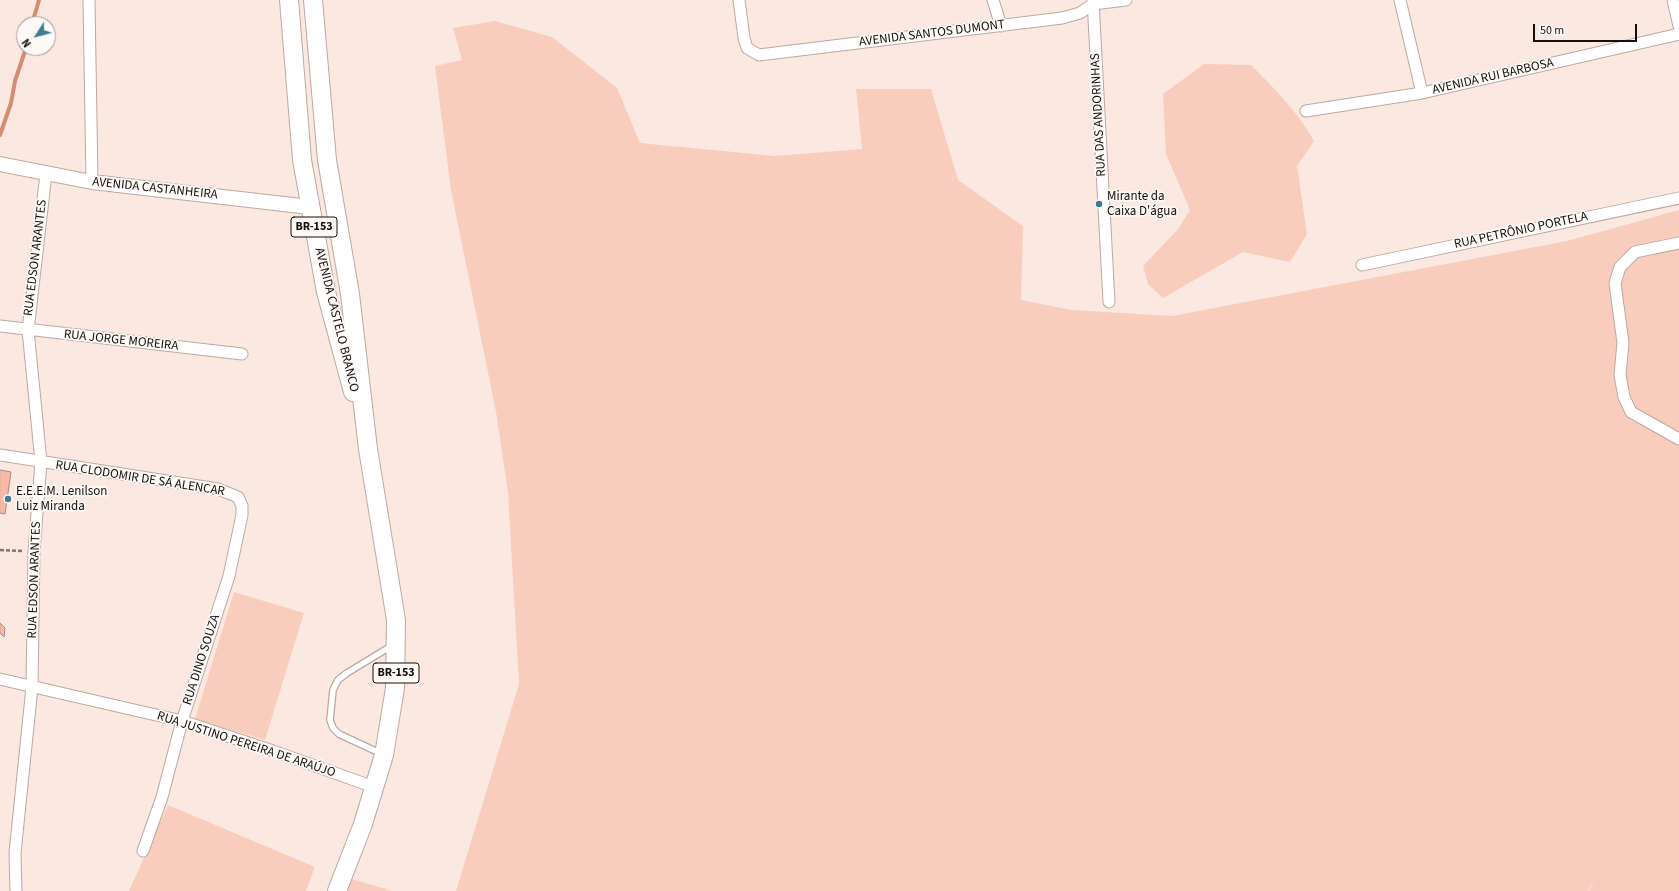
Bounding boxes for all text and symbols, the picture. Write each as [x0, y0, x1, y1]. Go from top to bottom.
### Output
north arrow [16, 16, 56, 56]
scale bar [1535, 16, 1639, 42]
street label: AVENIDA SANTOS DUMONT [858, 17, 1006, 51]
text: 50 m [1540, 22, 1564, 39]
text: N [18, 35, 35, 50]
street label: RUA DAS ANDORINHAS [1088, 53, 1110, 177]
street label: AVENIDA RUI BARBOSA [1431, 55, 1555, 99]
street label: AVENIDA CASTANHEIRA [92, 175, 218, 203]
place label: Mirante da Caixa D'água [1107, 189, 1177, 220]
street label: RUA EDSON ARANTES [21, 199, 51, 317]
marker: Mirante da Caixa D'água [1094, 199, 1104, 209]
street label: RUA PETRÔNIO PORTELA [1453, 209, 1589, 253]
road number: BR-153 [291, 217, 337, 237]
street label: AVENIDA CASTELO BRANCO [311, 246, 361, 394]
street label: RUA JORGE MOREIRA [63, 327, 179, 355]
street label: RUA CLODOMIR DE SÁ ALENCAR [54, 458, 226, 500]
place label: E.E.E.M. Lenilson Luiz Miranda [16, 484, 107, 515]
marker: E.E.E.M. Lenilson Luiz Miranda [3, 494, 13, 504]
street label: RUA EDSON ARANTES [25, 521, 45, 639]
street label: RUA DINO SOUZA [180, 613, 224, 707]
road number: BR-153 [373, 663, 419, 683]
street label: RUA JUSTINO PEREIRA DE ARAÚJO [155, 709, 337, 781]

